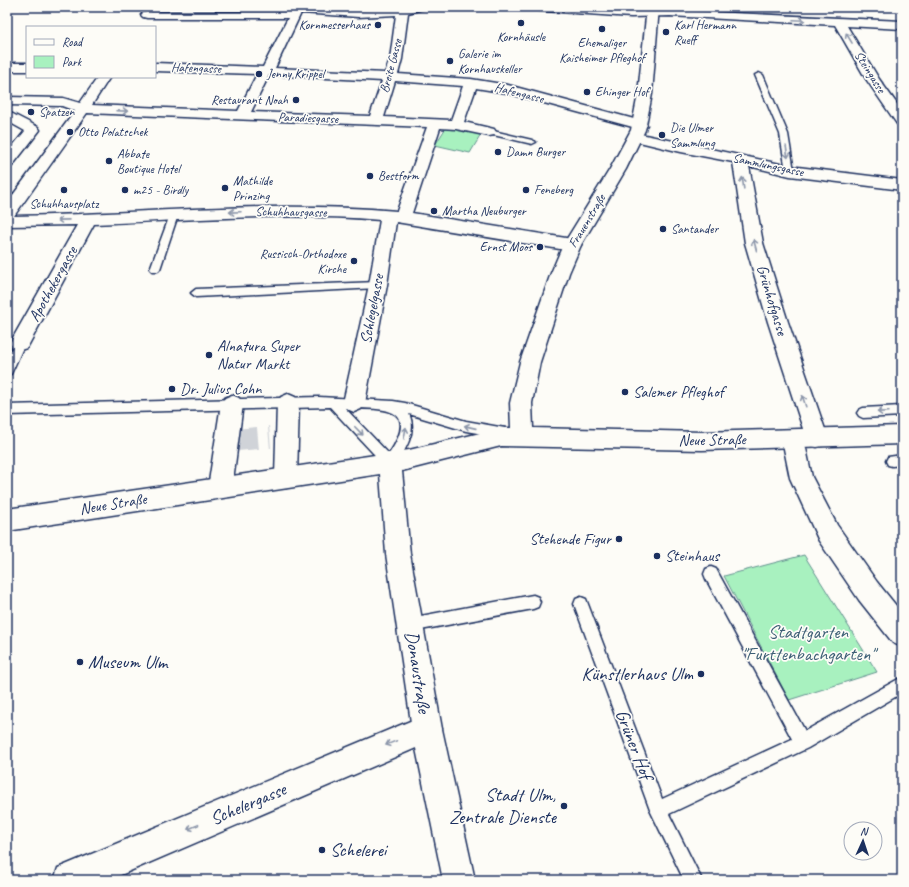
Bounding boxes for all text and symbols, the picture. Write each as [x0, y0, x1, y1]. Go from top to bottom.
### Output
one-way arrow [792, 16, 805, 23]
place label: Kornmesserhaus [299, 17, 372, 33]
place label: Karl Hermann Rueff [674, 17, 737, 48]
marker: Kornhäusle [516, 18, 526, 28]
marker: Kornmesserhaus [373, 20, 383, 30]
marker: Ehemaliger Kaisheimer Pfleghof [597, 24, 607, 34]
legend [26, 26, 156, 78]
marker: Karl Hermann Rueff [661, 27, 671, 37]
place label: Kornhäusle [497, 29, 546, 45]
one-way arrow [845, 33, 853, 44]
text: Road [62, 34, 84, 50]
place label: Ehemaliger Kaisheimer Pfleghof [559, 35, 648, 66]
street label: Breite Gasse [376, 37, 406, 95]
place label: Galerie im Kornhauskeller [458, 46, 523, 77]
street label: Steingasse [851, 48, 889, 97]
text: Park [62, 54, 83, 70]
marker: Galerie im Kornhauskeller [445, 56, 455, 66]
street label: Hafengasse [171, 59, 222, 77]
place label: Jenny Krippel [266, 66, 327, 82]
marker: Jenny Krippel [254, 69, 264, 79]
street label: Hafengasse [493, 79, 546, 107]
place label: Ehinger Hof [595, 84, 652, 100]
marker: Ehinger Hof [582, 87, 592, 97]
place label: Restaurant Noah [211, 92, 288, 108]
marker: Restaurant Noah [291, 95, 301, 105]
place label: Spatzen [39, 104, 76, 120]
marker: Spatzen [26, 107, 36, 117]
one-way arrow [115, 107, 128, 115]
street label: Paradiesgasse [278, 109, 339, 127]
place label: Die Ulmer Sammlung [670, 120, 716, 151]
place label: Otto Polatschek [78, 124, 149, 140]
marker: Otto Polatschek [65, 127, 75, 137]
marker: Die Ulmer Sammlung [657, 130, 667, 140]
place label: Damn Burger [506, 144, 566, 160]
place label: Abbate Boutique Hotel [117, 146, 183, 177]
one-way arrow [783, 146, 791, 159]
marker: Damn Burger [493, 147, 503, 157]
street label: Sammlungsgasse [731, 150, 806, 180]
marker: Abbate Boutique Hotel [104, 156, 114, 166]
place label: Bestform [378, 168, 420, 184]
marker: Bestform [365, 171, 375, 181]
place label: Mathilde Prinzing [233, 173, 273, 204]
one-way arrow [739, 177, 747, 190]
place label: m25 - Birdly [133, 182, 190, 198]
place label: Feneberg [534, 182, 575, 198]
marker: Mathilde Prinzing [220, 183, 230, 193]
marker: Schuhhausplatz [59, 185, 69, 195]
marker: m25 - Birdly [120, 185, 130, 195]
marker: Feneberg [521, 185, 531, 195]
street label: Frauenstraße [565, 191, 610, 251]
place label: Schuhhausplatz [30, 196, 99, 212]
street label: Schuhhausgasse [255, 203, 327, 221]
place label: Martha Neuburger [442, 203, 527, 219]
marker: Martha Neuburger [429, 206, 439, 216]
one-way arrow [229, 208, 242, 216]
one-way arrow [57, 216, 70, 224]
place label: Santander [671, 221, 719, 237]
marker: Santander [658, 224, 668, 234]
place label: Ernst Moos [480, 239, 534, 255]
one-way arrow [751, 239, 758, 252]
street label: Apothekergasse [24, 241, 83, 325]
marker: Ernst Moos [535, 242, 545, 252]
place label: Russisch-Orthodoxe Kirche [260, 246, 347, 277]
marker: Russisch-Orthodoxe Kirche [349, 256, 359, 266]
street label: Grünhofgasse [752, 262, 793, 339]
street label: Schlegelgasse [355, 271, 389, 345]
place label: Alnatura Super Natur Markt [217, 336, 301, 374]
marker: Alnatura Super Natur Markt [204, 350, 214, 360]
place label: Dr. Julius Cohn [180, 379, 262, 399]
place label: Salemer Pfleghof [633, 382, 728, 402]
marker: Dr. Julius Cohn [167, 384, 177, 394]
marker: Salemer Pfleghof [620, 387, 630, 397]
one-way arrow [800, 395, 808, 407]
one-way arrow [877, 408, 890, 416]
one-way arrow [464, 422, 477, 430]
one-way arrow [354, 425, 363, 435]
one-way arrow [402, 426, 410, 439]
street label: Neue Straße [678, 429, 748, 451]
street label: Neue Straße [78, 489, 150, 519]
place label: Stehende Figur [530, 529, 612, 549]
marker: Stehende Figur [614, 534, 624, 544]
place label: Steinhaus [665, 546, 721, 566]
marker: Steinhaus [652, 551, 662, 561]
park label: Stadtgarten "Furttenbachgarten" [741, 620, 878, 666]
street label: Donaustraße [400, 629, 437, 716]
place label: Museum Ulm [88, 650, 170, 674]
marker: Museum Ulm [75, 657, 85, 667]
place label: Künstlerhaus Ulm [582, 662, 694, 686]
marker: Künstlerhaus Ulm [696, 669, 706, 679]
street label: Grüner Hof [610, 706, 660, 786]
one-way arrow [385, 740, 397, 748]
street label: Schelergasse [206, 777, 291, 831]
place label: Stadt Ulm, Zentrale Dienste [449, 783, 558, 829]
marker: Stadt Ulm, Zentrale Dienste [559, 801, 569, 811]
north arrow [843, 821, 883, 861]
one-way arrow [187, 824, 199, 831]
text: N [860, 824, 869, 838]
place label: Schelerei [330, 838, 389, 862]
marker: Schelerei [317, 845, 327, 855]

